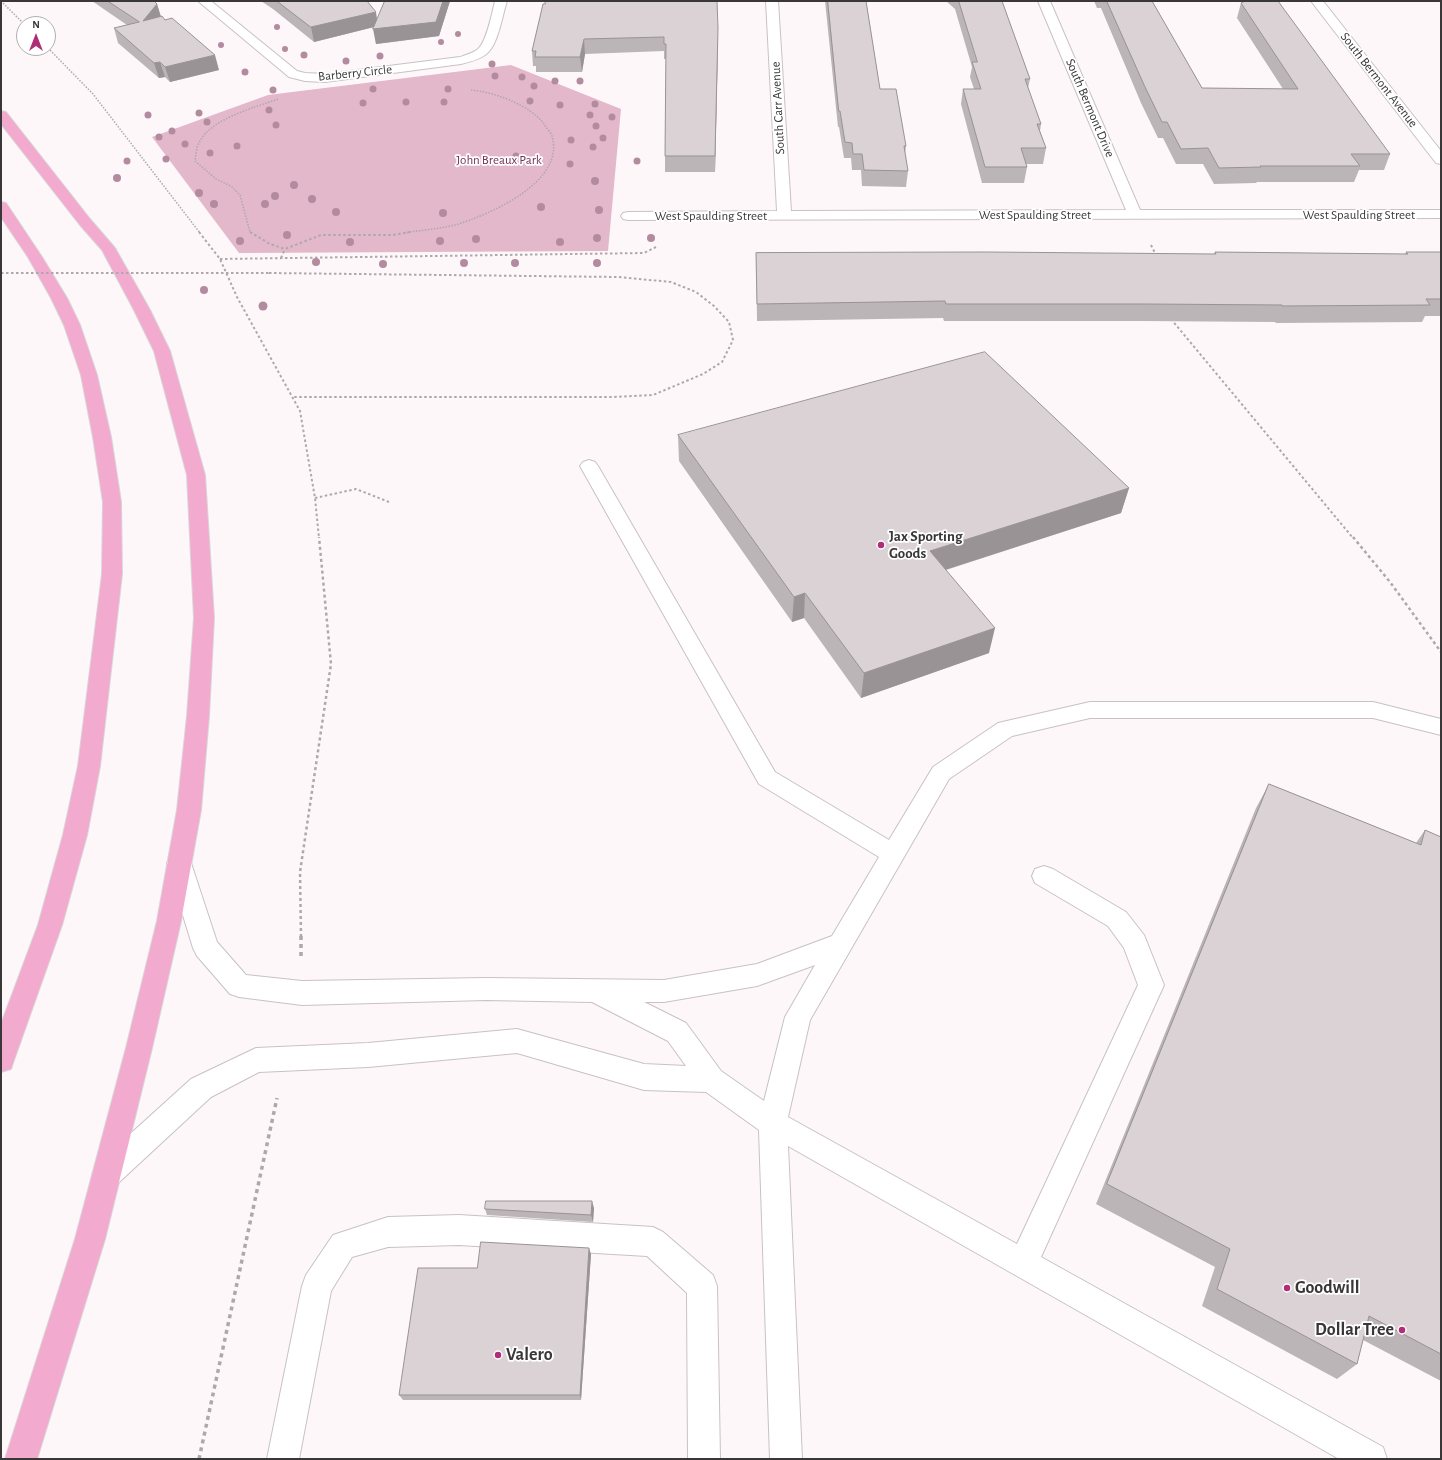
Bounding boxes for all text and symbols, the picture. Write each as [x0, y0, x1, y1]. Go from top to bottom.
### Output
north arrow [16, 16, 56, 56]
text: N [32, 19, 40, 30]
street label: South Bermont Avenue [1337, 29, 1421, 131]
street label: South Bermont Drive [1062, 56, 1118, 160]
street label: Barberry Circle [317, 61, 393, 85]
street label: South Carr Avenue [768, 61, 788, 155]
park label: John Breaux Park [456, 152, 542, 168]
street label: West Spaulding Street [979, 207, 1091, 223]
street label: West Spaulding Street [1303, 207, 1415, 223]
street label: West Spaulding Street [655, 208, 767, 224]
place label: Jax Sporting Goods [889, 527, 962, 562]
marker: Jax Sporting Goods [876, 540, 886, 550]
place label: Goodwill [1295, 1277, 1359, 1299]
marker: Goodwill [1282, 1283, 1292, 1293]
place label: Dollar Tree [1315, 1319, 1394, 1341]
marker: Dollar Tree [1397, 1325, 1407, 1335]
place label: Valero [506, 1344, 553, 1366]
marker: Valero [493, 1350, 503, 1360]

